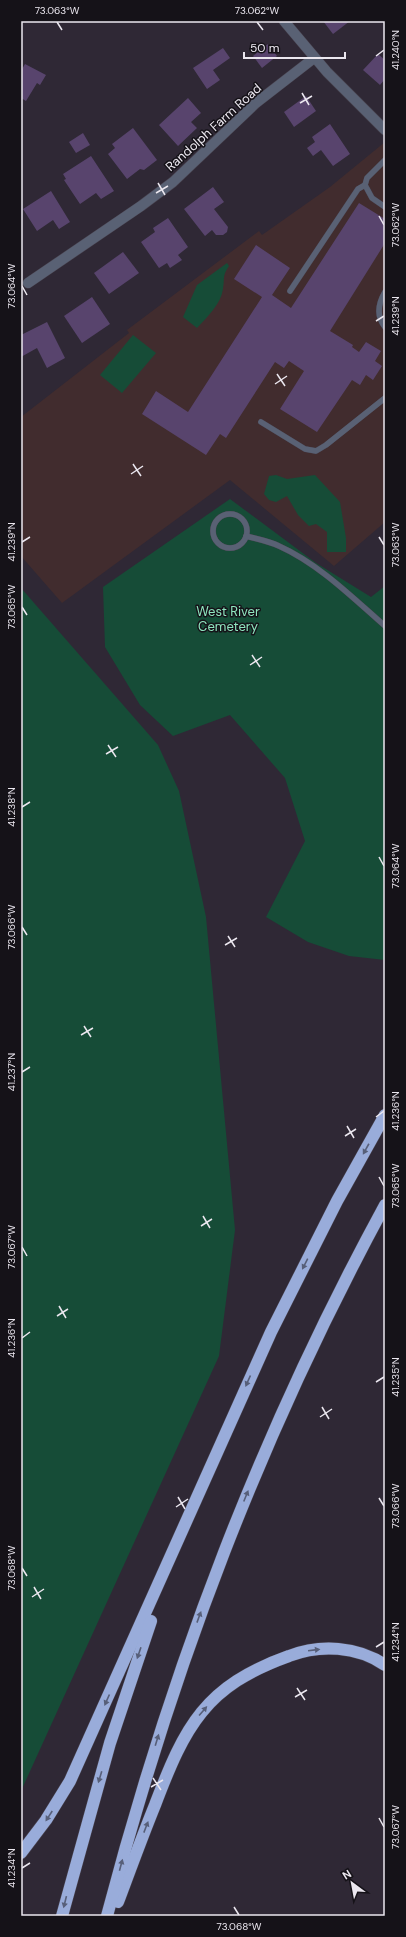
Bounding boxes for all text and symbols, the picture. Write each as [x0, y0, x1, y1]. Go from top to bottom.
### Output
text: 73.063°W [35, 4, 80, 17]
text: 73.062°W [235, 4, 279, 17]
text: 41.240°N [389, 30, 402, 70]
scale bar [244, 34, 345, 60]
text: 50 m [250, 40, 279, 56]
street label: Randolph Farm Road [162, 80, 265, 175]
text: 73.062°W [389, 203, 402, 247]
text: 73.064°W [5, 263, 18, 308]
text: 41.239°N [389, 296, 402, 336]
text: 41.239°N [5, 522, 18, 562]
text: 73.063°W [389, 522, 402, 567]
text: 73.065°W [5, 584, 18, 629]
park label: West River Cemetery [196, 603, 260, 635]
text: 41.238°N [5, 787, 18, 827]
text: 73.064°W [389, 843, 402, 888]
text: 73.066°W [5, 904, 18, 950]
text: 41.237°N [5, 1053, 18, 1091]
text: 41.236°N [389, 1091, 402, 1131]
one-way arrow [362, 1143, 369, 1155]
text: 73.065°W [389, 1163, 402, 1208]
text: 73.067°W [5, 1225, 18, 1269]
one-way arrow [302, 1258, 308, 1270]
text: 41.236°N [5, 1318, 18, 1358]
text: 41.235°N [389, 1357, 402, 1397]
one-way arrow [245, 1375, 251, 1387]
text: 73.066°W [389, 1483, 402, 1529]
one-way arrow [243, 1489, 249, 1501]
text: 73.068°W [5, 1545, 18, 1590]
one-way arrow [196, 1610, 202, 1622]
text: 41.234°N [389, 1622, 402, 1662]
one-way arrow [136, 1647, 142, 1659]
one-way arrow [308, 1647, 320, 1653]
one-way arrow [104, 1695, 110, 1706]
one-way arrow [198, 1706, 207, 1716]
one-way arrow [154, 1734, 160, 1746]
one-way arrow [97, 1771, 103, 1783]
text: 73.067°W [389, 1805, 402, 1849]
one-way arrow [45, 1811, 53, 1821]
one-way arrow [144, 1821, 150, 1833]
text: 41.234°N [5, 1848, 18, 1888]
one-way arrow [118, 1859, 124, 1871]
north arrow [332, 1863, 372, 1903]
text: N [340, 1866, 354, 1883]
one-way arrow [62, 1896, 68, 1908]
text: 73.068°W [217, 1920, 262, 1933]

